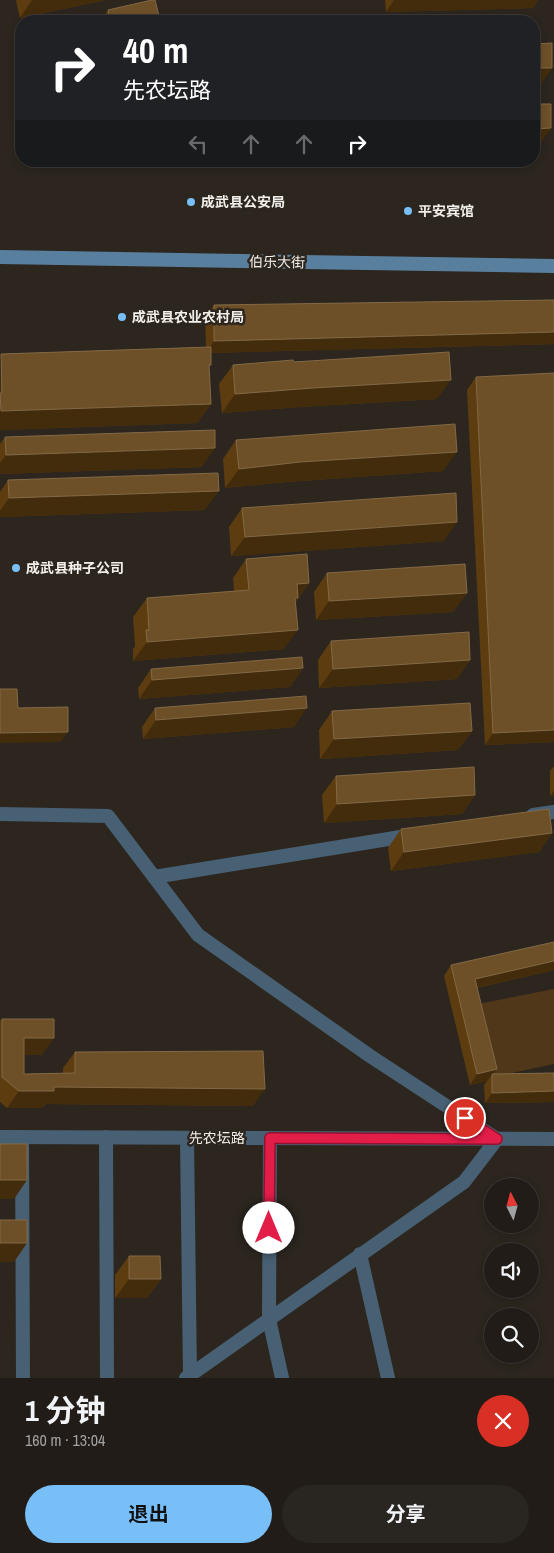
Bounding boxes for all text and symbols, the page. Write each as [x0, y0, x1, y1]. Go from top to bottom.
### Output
text: 40 m [123, 27, 188, 74]
icon: right [40, 35, 105, 100]
text: 先农坛路 [123, 75, 211, 105]
icon: left [184, 130, 212, 158]
icon: ahead [237, 130, 265, 158]
icon: ahead [290, 130, 318, 158]
icon: right [343, 130, 371, 158]
place label: 成武县公安局 [201, 193, 285, 211]
marker: 成武县公安局 [185, 196, 197, 208]
place label: 平安宾馆 [418, 202, 474, 220]
marker: 平安宾馆 [402, 205, 414, 217]
street label: 伯乐大街 [249, 253, 305, 271]
place label: 成武县农业农村局 [132, 308, 244, 326]
marker: 成武县农业农村局 [116, 311, 128, 323]
place label: 成武县种子公司 [26, 559, 124, 577]
marker: 成武县种子公司 [10, 562, 22, 574]
pin [444, 1097, 486, 1139]
icon: arrive [451, 1104, 479, 1132]
street label: 先农坛路 [189, 1129, 245, 1147]
north arrow [484, 1178, 539, 1232]
map controls [484, 1178, 539, 1363]
position arrow [242, 1201, 294, 1253]
button: sound [484, 1243, 539, 1298]
button: search [484, 1308, 539, 1363]
text: 1 分钟 [25, 1390, 106, 1430]
button: close [477, 1395, 529, 1447]
text: 160 m · 13:04 [25, 1429, 105, 1451]
button: 退出 [25, 1485, 272, 1543]
button: 分享 [282, 1485, 529, 1543]

